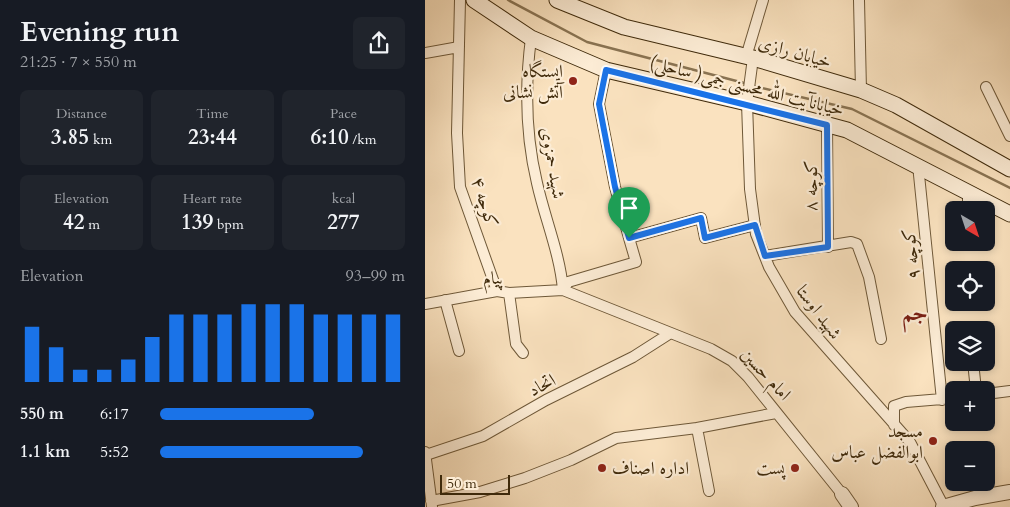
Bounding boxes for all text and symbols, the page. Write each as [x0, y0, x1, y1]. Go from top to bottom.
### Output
text: Evening run [20, 13, 179, 51]
button: share [353, 17, 405, 69]
street label: خیابان رازی [755, 30, 834, 75]
street label: خیابانآیت الله محسنی جمی( ساحلی) [647, 48, 847, 123]
text: 21:25 · 7 × 550 m [20, 51, 137, 73]
place label: ایستگاه آتش نشانی [503, 59, 565, 105]
marker: ایستگاه آتش نشانی [567, 75, 579, 87]
text: Distance [56, 104, 107, 123]
text: Time [196, 104, 229, 123]
text: Pace [330, 104, 357, 123]
text: 3.85 [51, 123, 89, 152]
text: 23:44 [188, 123, 237, 152]
text: 6:10 [310, 123, 349, 152]
street label: شهید حمزوی [534, 125, 571, 201]
text: km [89, 130, 112, 149]
text: /km [349, 130, 377, 149]
street label: کوچه ۸ [799, 160, 824, 212]
street label: کوچه ۴ [465, 174, 504, 230]
pin [608, 187, 650, 238]
text: Elevation [54, 189, 109, 208]
text: Heart rate [183, 189, 242, 208]
text: kcal [332, 189, 355, 208]
icon: arrive [615, 194, 643, 222]
north arrow [945, 201, 995, 251]
map controls [945, 201, 995, 491]
text: 42 [63, 208, 84, 237]
text: 139 [181, 208, 213, 237]
text: 277 [327, 208, 360, 237]
text: m [84, 215, 100, 234]
text: bpm [213, 215, 244, 234]
street label: کوچه ۹ [896, 227, 927, 281]
button: locate [945, 261, 995, 311]
text: Elevation [20, 265, 84, 287]
text: 93–99 m [346, 265, 405, 287]
street label: پیام [482, 265, 504, 295]
street label: شهید اوستا [790, 280, 847, 345]
district label: جم [902, 298, 928, 333]
button: layers [945, 321, 995, 371]
street label: امام حسین [733, 343, 797, 408]
street label: اتحاد [524, 368, 560, 403]
button: + [945, 381, 995, 431]
text: 550 m [20, 403, 64, 425]
text: 6:17 [100, 403, 129, 425]
place label: مسجد ابوالفضل عباس [831, 419, 923, 465]
marker: مسجد ابوالفضل عباس [927, 435, 939, 447]
text: 1.1 km [20, 441, 70, 463]
text: 5:52 [100, 441, 129, 463]
button: − [945, 441, 995, 491]
place label: اداره اصناف [612, 456, 689, 481]
place label: پست [756, 456, 786, 481]
marker: اداره اصناف [596, 462, 608, 474]
marker: پست [789, 462, 801, 474]
scale bar [440, 472, 510, 495]
text: 50 m [447, 474, 477, 493]

